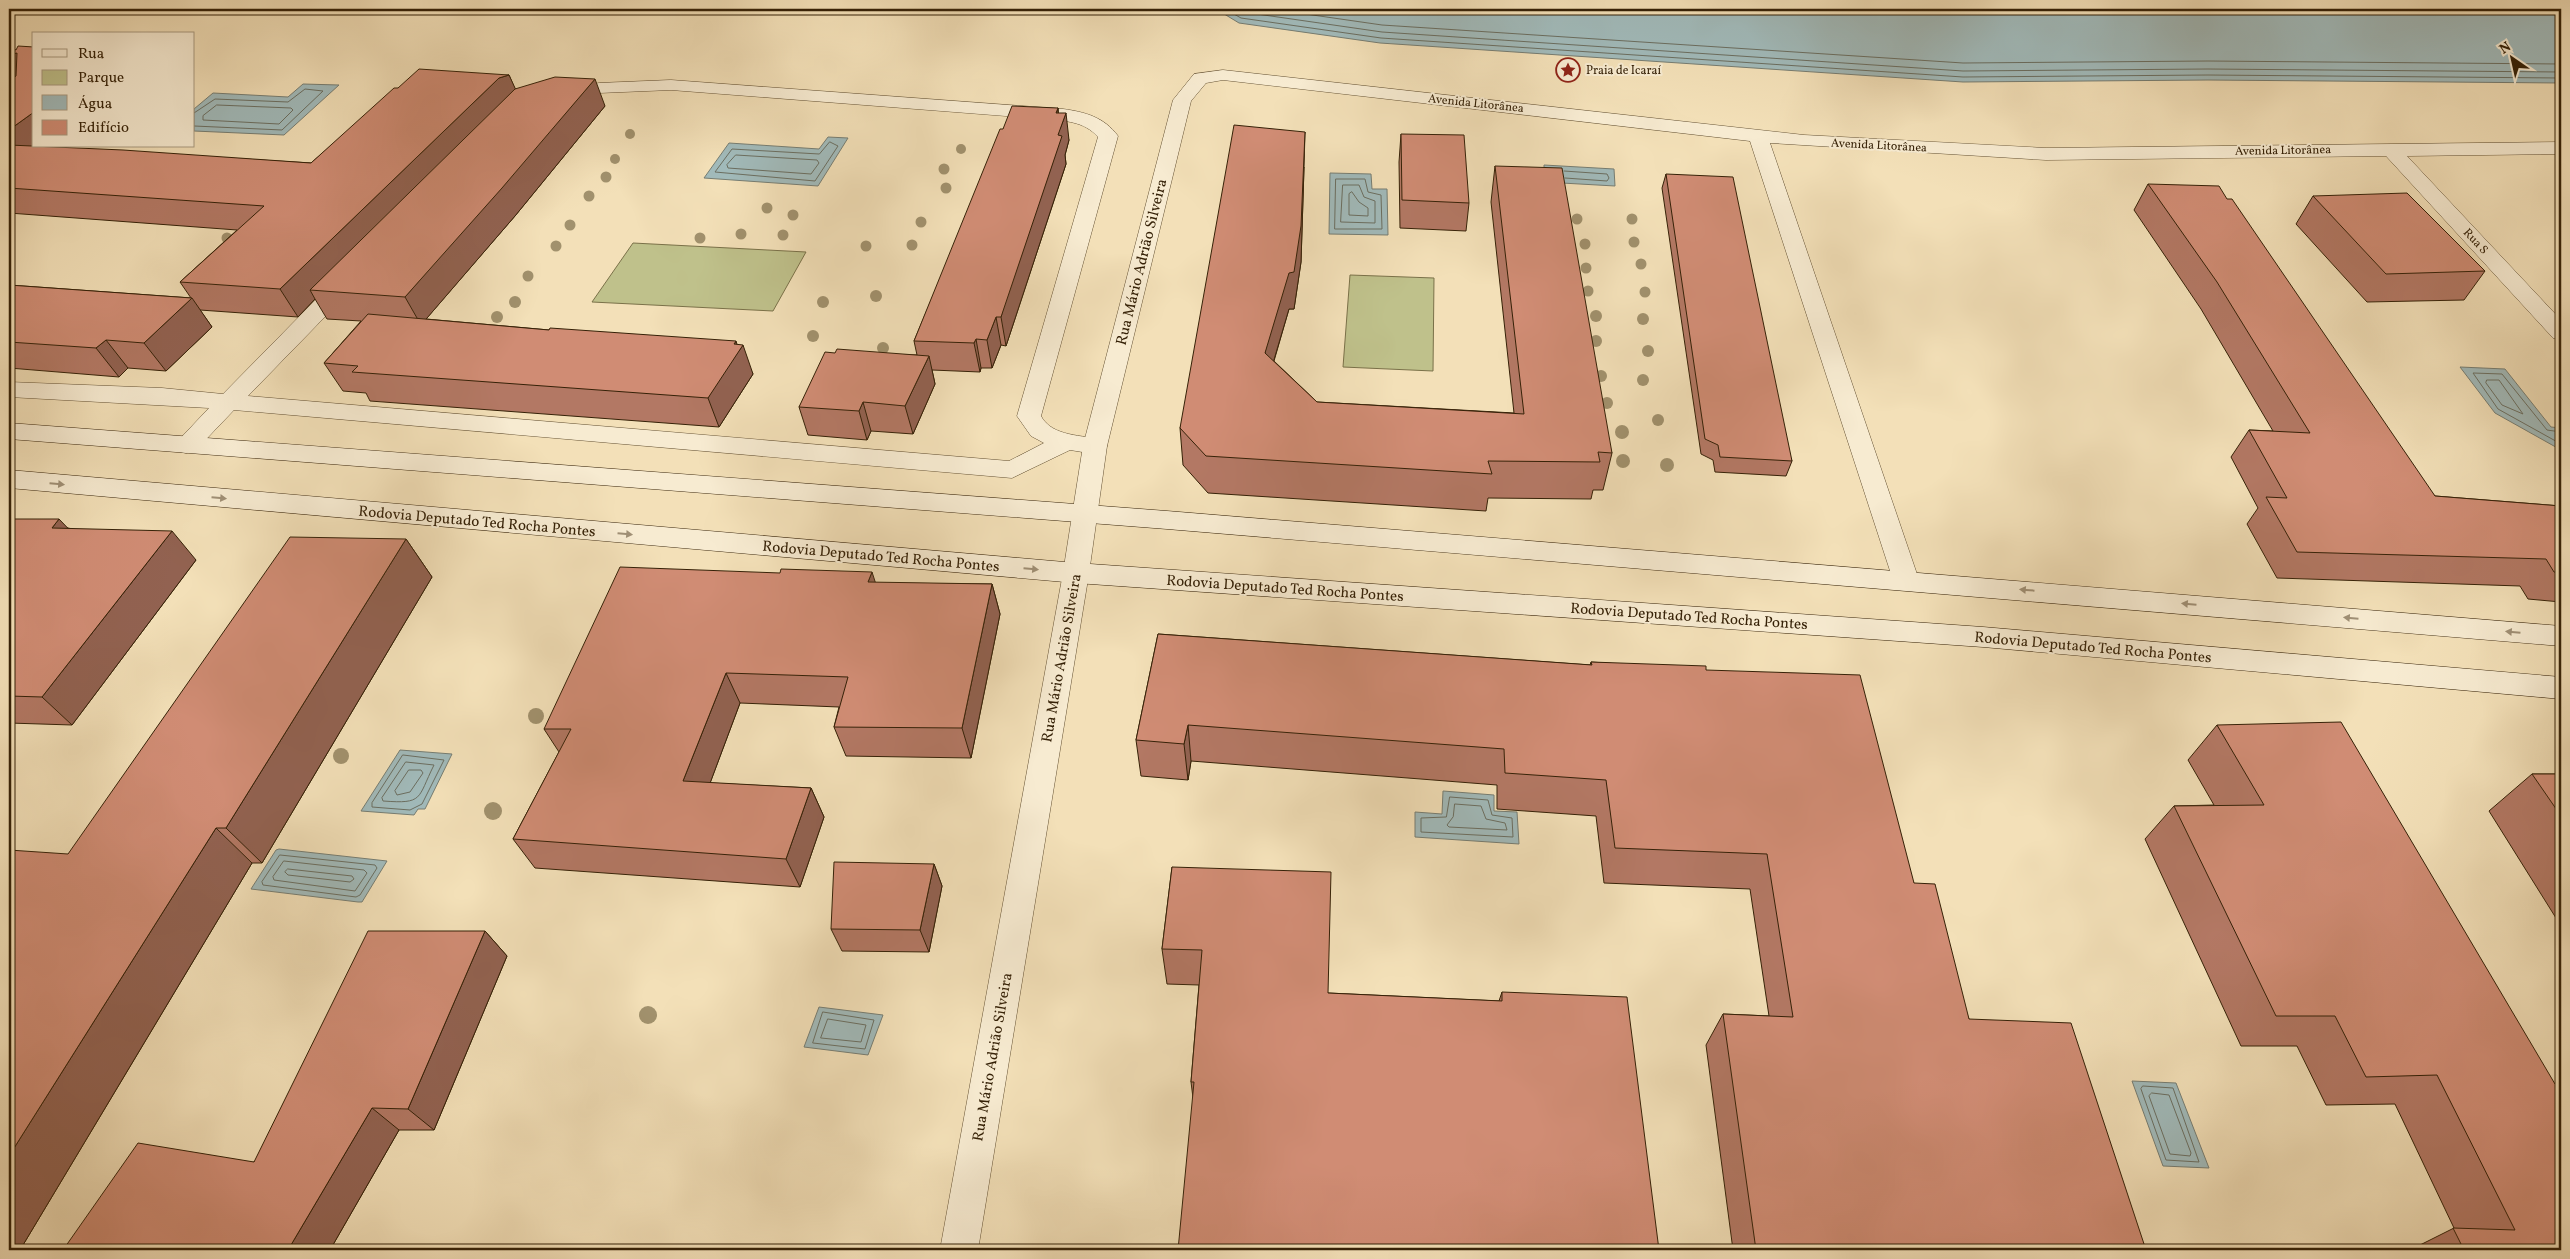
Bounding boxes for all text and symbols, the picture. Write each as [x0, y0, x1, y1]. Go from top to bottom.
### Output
legend [32, 32, 195, 148]
north arrow [2488, 32, 2538, 82]
text: N [2496, 38, 2515, 59]
text: Rua [78, 44, 104, 65]
place icon: Praia de Icaraí [1555, 57, 1581, 83]
place label: Praia de Icaraí [1586, 63, 1661, 79]
text: Parque [78, 68, 124, 89]
street label: Avenida Litorânea [1427, 91, 1525, 117]
text: Água [78, 94, 112, 115]
text: Edifício [78, 118, 129, 139]
street label: Avenida Litorânea [1830, 135, 1927, 157]
street label: Avenida Litorânea [2235, 142, 2331, 160]
street label: Rua Mário Adrião Silveira [1112, 177, 1173, 348]
street label: Rua S [2459, 225, 2491, 258]
one-way arrow [50, 480, 66, 488]
one-way arrow [211, 494, 227, 502]
street label: Rodovia Deputado Ted Rocha Pontes [357, 502, 596, 543]
one-way arrow [617, 530, 633, 538]
street label: Rodovia Deputado Ted Rocha Pontes [761, 537, 1000, 578]
one-way arrow [1023, 566, 1039, 574]
street label: Rodovia Deputado Ted Rocha Pontes [1165, 571, 1404, 608]
street label: Rua Mário Adrião Silveira [1037, 572, 1088, 744]
one-way arrow [2019, 586, 2035, 594]
street label: Rodovia Deputado Ted Rocha Pontes [1569, 599, 1808, 636]
one-way arrow [2181, 600, 2197, 608]
one-way arrow [2343, 614, 2359, 622]
street label: Rodovia Deputado Ted Rocha Pontes [1973, 628, 2212, 669]
one-way arrow [2504, 628, 2520, 636]
street label: Rua Mário Adrião Silveira [968, 971, 1019, 1143]

